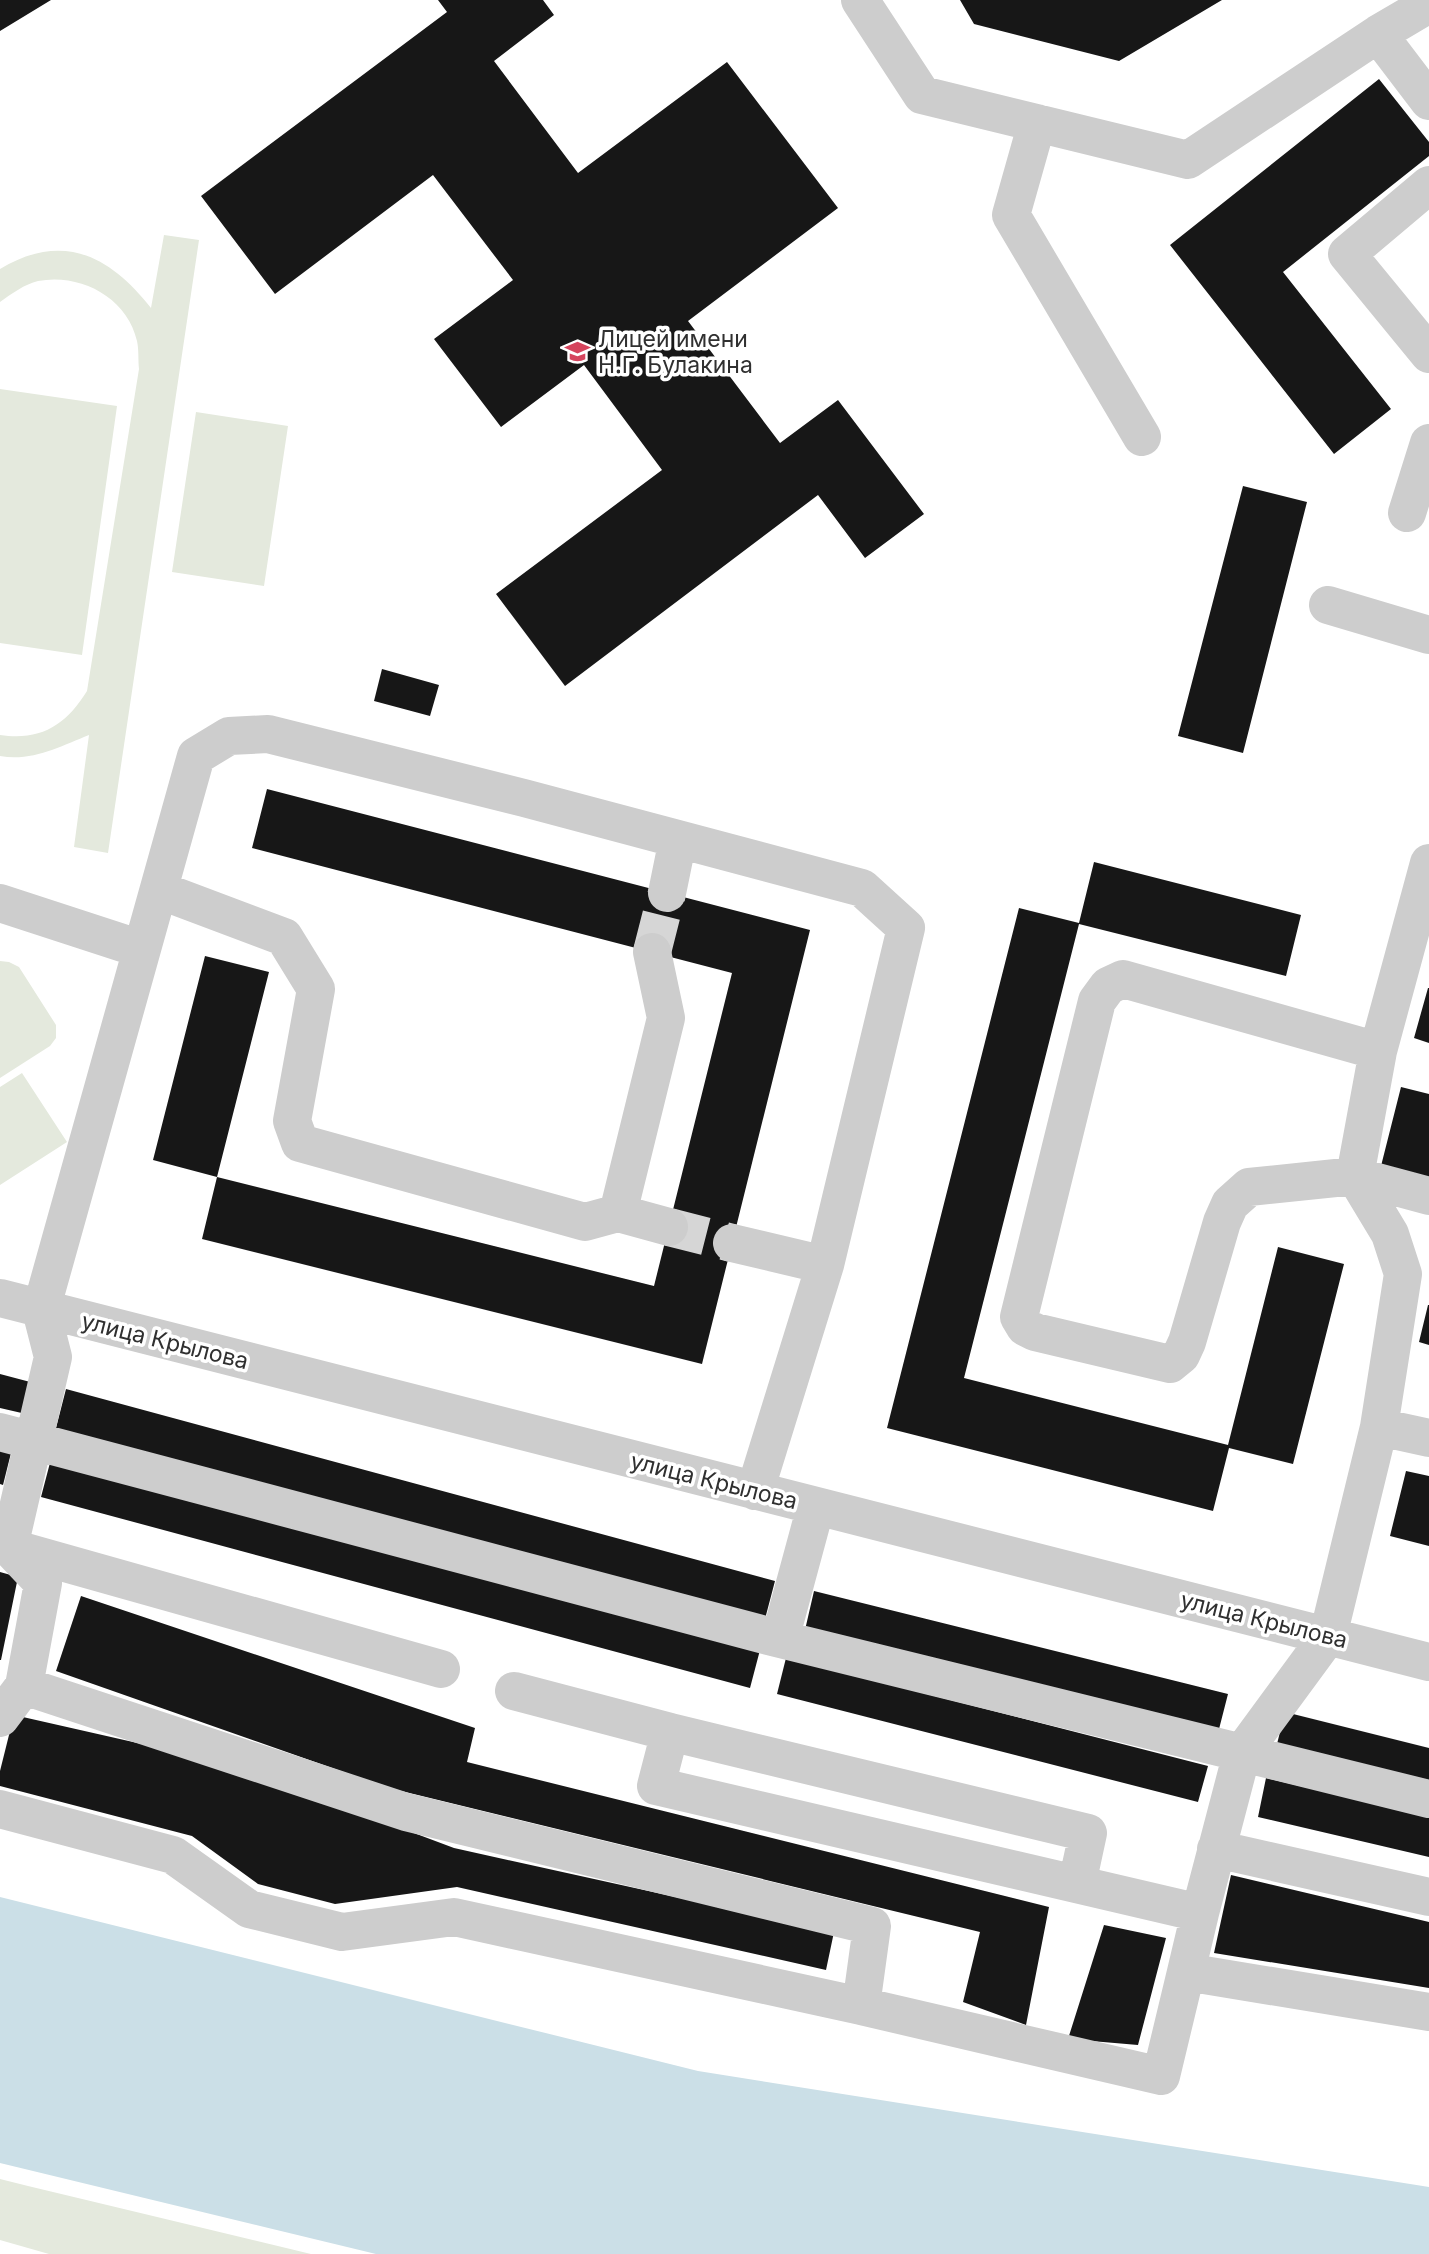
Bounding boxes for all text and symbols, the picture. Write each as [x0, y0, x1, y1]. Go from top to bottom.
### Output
place label: Лицей имени Н.Г. Булакина [598, 325, 753, 379]
school or university icon: Лицей имени Н.Г. Булакина [564, 338, 592, 366]
street label: улица Крылова [79, 1307, 251, 1375]
street label: улица Крылова [628, 1447, 800, 1515]
street label: улица Крылова [1178, 1586, 1350, 1654]

